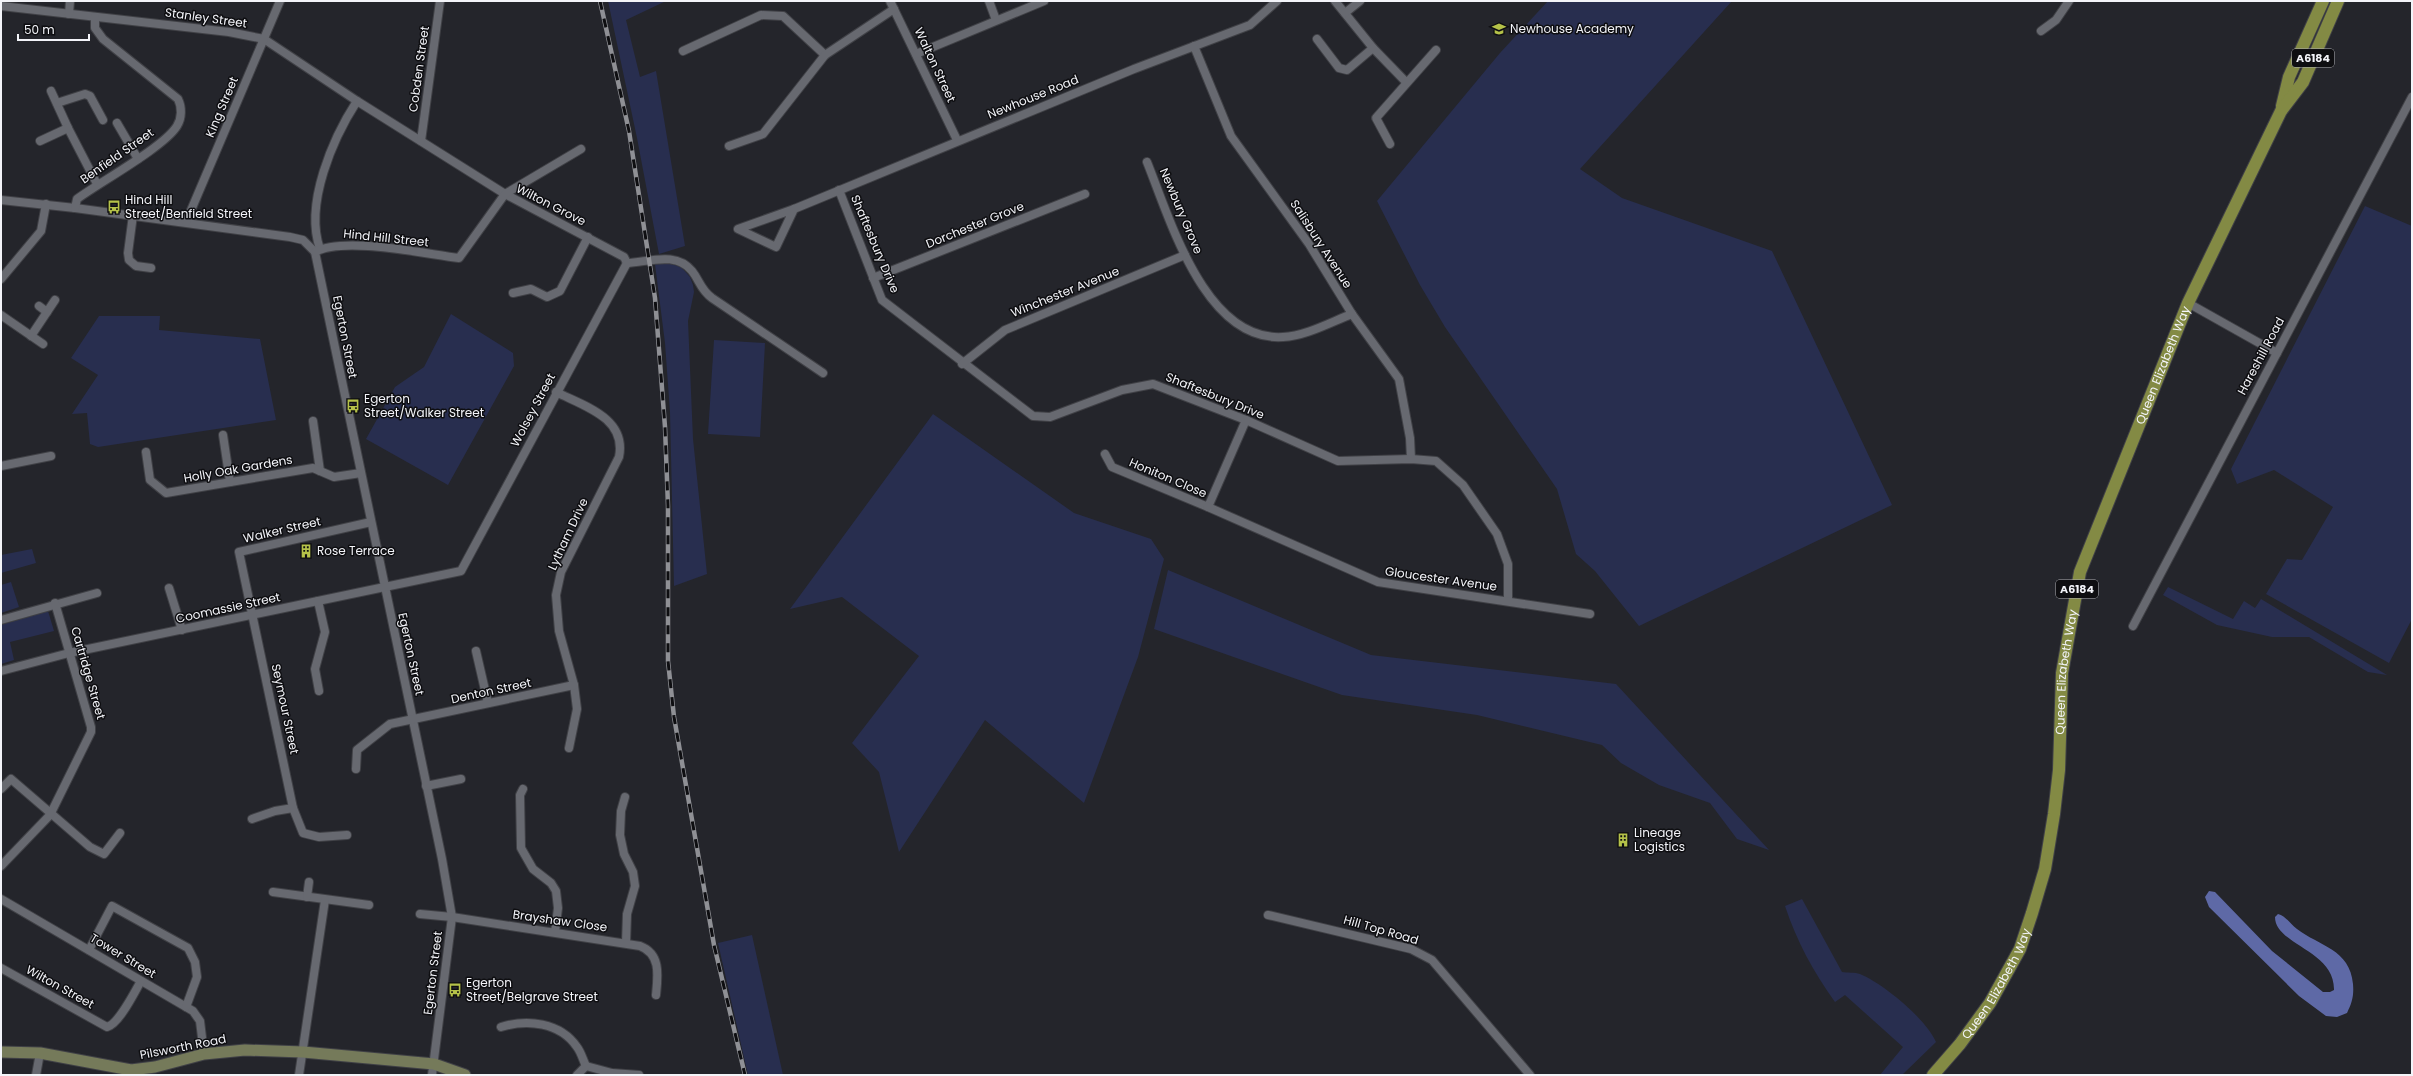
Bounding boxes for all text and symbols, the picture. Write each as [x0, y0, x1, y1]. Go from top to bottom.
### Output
street label: Stanley Street [164, 3, 248, 32]
scale bar [18, 16, 89, 42]
place label: Newhouse Academy [1510, 20, 1634, 37]
text: 50 m [24, 21, 55, 38]
school or university icon: Newhouse Academy [1491, 21, 1507, 37]
street label: Cobden Street [404, 25, 433, 113]
street label: Walton Street [911, 25, 960, 105]
road number: A6184 [2292, 49, 2334, 67]
street label: Newhouse Road [985, 71, 1081, 123]
street label: King Street [201, 74, 242, 140]
street label: Benfield Street [77, 124, 157, 187]
street label: Newbury Grove [1156, 165, 1207, 256]
street label: Wilton Grove [513, 180, 589, 229]
place label: Hind Hill Street/Benfield Street [125, 191, 252, 222]
street label: Shaftesbury Drive [847, 192, 904, 296]
street label: Salisbury Avenue [1286, 196, 1356, 291]
street label: Dorchester Grove [923, 197, 1026, 252]
bus stop icon: Hind Hill Street/Benfield Street [106, 199, 122, 215]
street label: Hind Hill Street [343, 225, 430, 250]
street label: Winchester Avenue [1008, 262, 1122, 321]
street label: Egerton Street [329, 294, 362, 380]
street label: Queen Elizabeth Way [2131, 303, 2194, 427]
street label: Hareshill Road [2233, 314, 2288, 398]
street label: Shaftesbury Drive [1163, 368, 1267, 423]
street label: Wolsey Street [506, 370, 559, 450]
place label: Egerton Street/Walker Street [364, 390, 484, 421]
bus stop icon: Egerton Street/Walker Street [345, 398, 361, 414]
street label: Holly Oak Gardens [182, 451, 294, 486]
street label: Honiton Close [1127, 453, 1210, 502]
street label: Lytham Drive [543, 495, 592, 573]
street label: Walker Street [241, 512, 322, 547]
place label: Rose Terrace [317, 542, 395, 559]
building icon: Rose Terrace [298, 543, 314, 559]
street label: Gloucester Avenue [1384, 562, 1498, 595]
road number: A6184 [2056, 580, 2098, 598]
street label: Coomassie Street [174, 588, 282, 627]
street label: Queen Elizabeth Way [2051, 608, 2081, 735]
street label: Egerton Street [394, 611, 429, 697]
street label: Cartridge Street [67, 625, 110, 721]
street label: Seymour Street [268, 662, 303, 756]
street label: Denton Street [449, 674, 533, 707]
place label: Lineage Logistics [1634, 824, 1685, 855]
building icon: Lineage Logistics [1615, 832, 1631, 848]
street label: Brayshaw Close [512, 905, 608, 936]
street label: Hill Top Road [1342, 911, 1421, 948]
street label: Queen Elizabeth Way [1957, 926, 2034, 1042]
street label: Tower Street [87, 929, 159, 982]
street label: Egerton Street [419, 930, 446, 1016]
street label: Wilton Street [23, 961, 97, 1012]
place label: Egerton Street/Belgrave Street [466, 974, 598, 1005]
bus stop icon: Egerton Street/Belgrave Street [447, 982, 463, 998]
street label: Pilsworth Road [138, 1030, 228, 1063]

